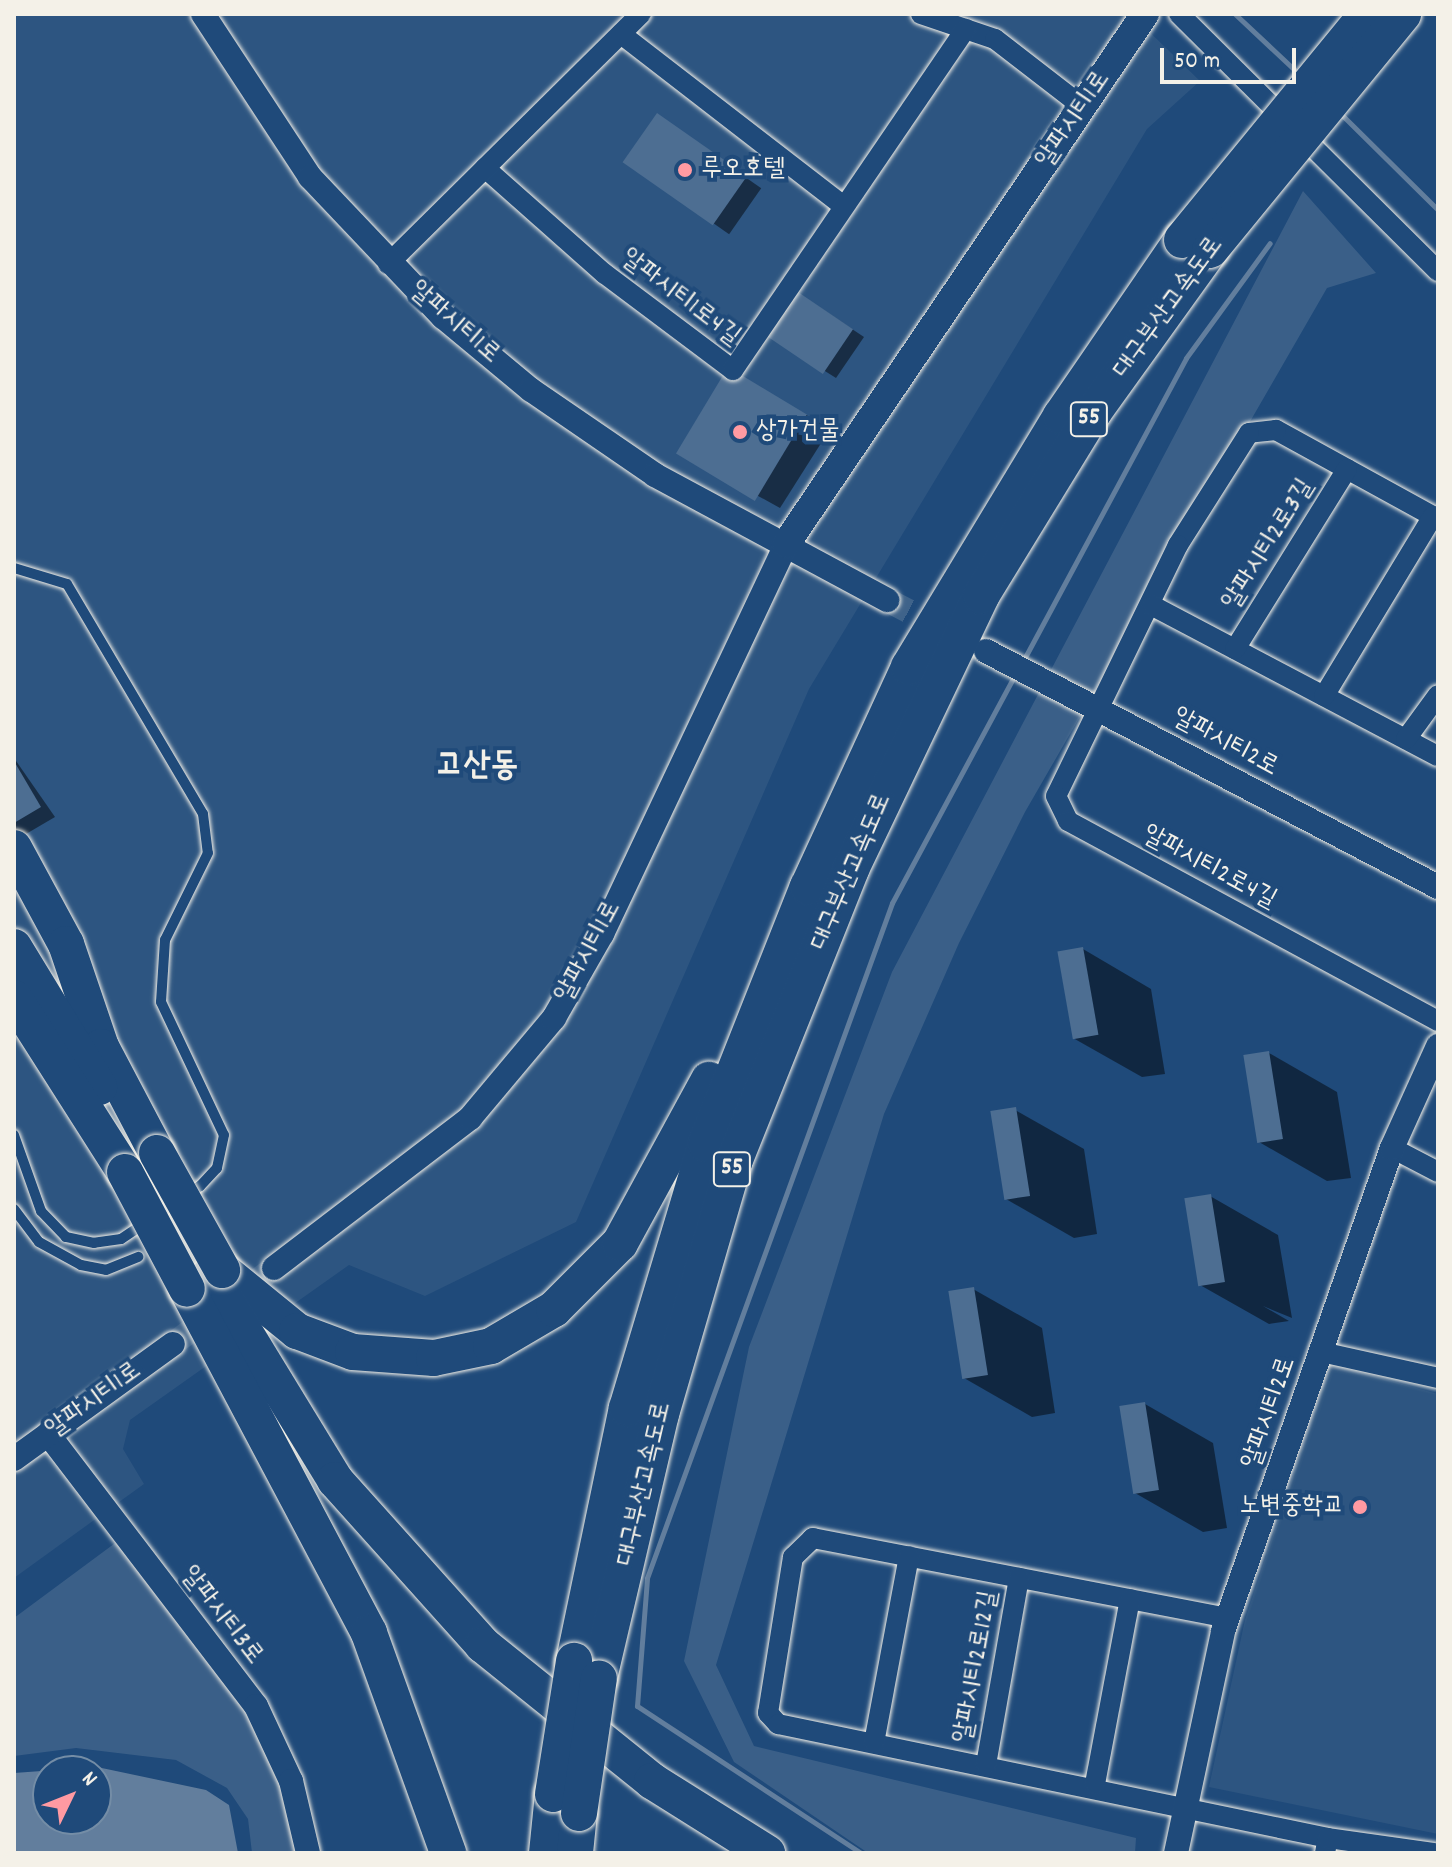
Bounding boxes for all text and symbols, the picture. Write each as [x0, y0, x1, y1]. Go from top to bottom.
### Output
scale bar [1164, 32, 1300, 82]
text: 50 m [1174, 45, 1220, 79]
street label: 알파시티1로 [1030, 66, 1118, 174]
place label: 루오호텔 [701, 154, 785, 186]
marker: 루오호텔 [676, 161, 694, 179]
street label: 대구부산고속도로 [1107, 231, 1231, 385]
street label: 알파시티1로4길 [614, 243, 746, 353]
street label: 알파시티1로 [402, 275, 506, 371]
road number: 55 [1069, 399, 1109, 439]
place label: 상가건물 [756, 416, 840, 448]
marker: 상가건물 [731, 423, 749, 441]
street label: 알파시티2로3길 [1216, 474, 1322, 616]
street label: 알파시티2로 [1166, 702, 1284, 784]
district label: 고산동 [436, 748, 518, 788]
street label: 대구부산고속도로 [805, 789, 899, 955]
street label: 알파시티2로4길 [1136, 820, 1282, 916]
street label: 알파시티1로 [549, 896, 629, 1008]
road number: 55 [712, 1149, 752, 1189]
street label: 알파시티2로 [1236, 1353, 1304, 1473]
street label: 알파시티1로 [40, 1356, 148, 1446]
street label: 대구부산고속도로 [611, 1399, 679, 1569]
place label: 노변중학교 [1239, 1491, 1344, 1523]
marker: 노변중학교 [1351, 1498, 1369, 1516]
street label: 알파시티3로 [173, 1561, 269, 1671]
street label: 알파시티2로12길 [948, 1588, 1006, 1746]
north arrow [32, 1755, 112, 1835]
text: N [73, 1765, 103, 1794]

